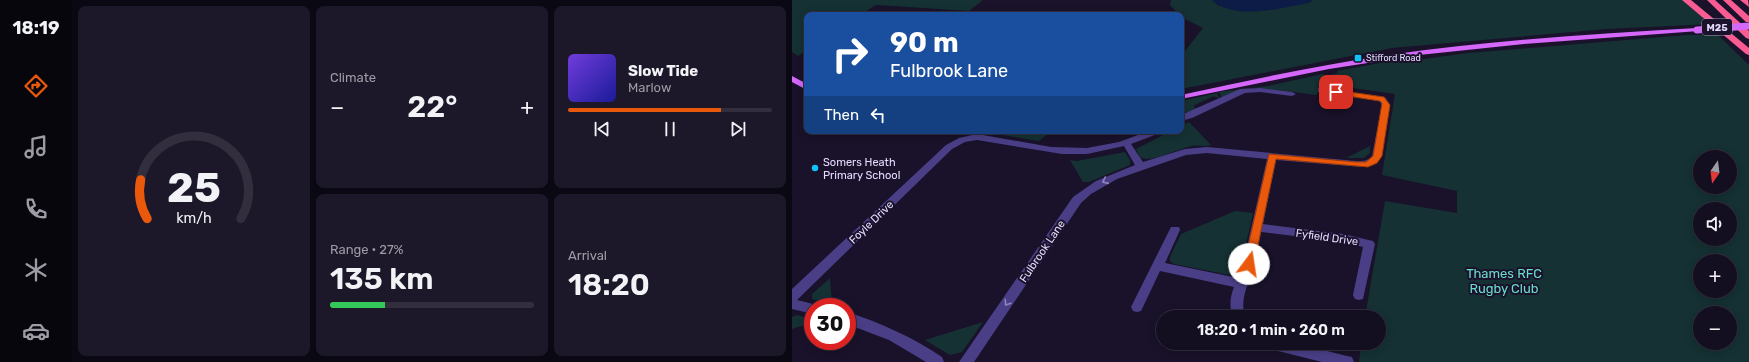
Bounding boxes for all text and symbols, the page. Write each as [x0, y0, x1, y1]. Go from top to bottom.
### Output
text: 18:19 [13, 17, 59, 39]
road number: M25 [1702, 19, 1732, 35]
text: 90 m [890, 26, 959, 59]
icon: right [824, 28, 876, 80]
marker: Stifford Road [1353, 53, 1363, 63]
place label: Stifford Road [1366, 53, 1421, 63]
text: Fulbrook Lane [890, 60, 1008, 82]
text: Slow Tide [628, 62, 698, 80]
text: Climate [330, 70, 376, 85]
icon: directions [22, 72, 50, 100]
pin [1319, 75, 1353, 109]
text: Marlow [628, 80, 671, 95]
icon: arrive [1325, 81, 1347, 103]
text: 22° [407, 89, 457, 125]
text: − [330, 94, 344, 121]
text: + [520, 94, 534, 121]
icon: left [867, 104, 889, 126]
text: Then [824, 106, 859, 124]
icon: previous [591, 118, 613, 140]
icon: pause [659, 118, 681, 140]
icon: next [727, 118, 749, 140]
icon: music [22, 133, 50, 161]
north arrow [1693, 150, 1737, 194]
map controls [1693, 150, 1737, 350]
place label: Somers Heath Primary School [823, 156, 900, 182]
text: 25 [167, 163, 221, 212]
marker: Somers Heath Primary School [810, 163, 820, 173]
one-way arrow [1101, 176, 1109, 184]
icon: phone [22, 195, 50, 223]
street label: Foyle Drive [847, 198, 896, 247]
button: sound [1693, 202, 1737, 246]
text: km/h [176, 210, 212, 227]
street label: Fulbrook Lane [1017, 218, 1068, 285]
street label: Fyfield Drive [1295, 227, 1359, 248]
text: Range · 27% [330, 242, 403, 257]
position arrow [1228, 243, 1270, 285]
text: Arrival [568, 248, 607, 263]
button: + [1693, 254, 1737, 298]
icon: climate [22, 256, 50, 284]
text: 135 km [330, 261, 434, 297]
park label: Thames RFC Rugby Club [1466, 266, 1542, 297]
text: 18:20 [568, 267, 650, 303]
speed limit sign: 30 [804, 298, 856, 350]
one-way arrow [1005, 298, 1012, 305]
button: − [1693, 306, 1737, 350]
icon: car [22, 317, 50, 345]
text: 18:20 · 1 min · 260 m [1197, 321, 1345, 339]

